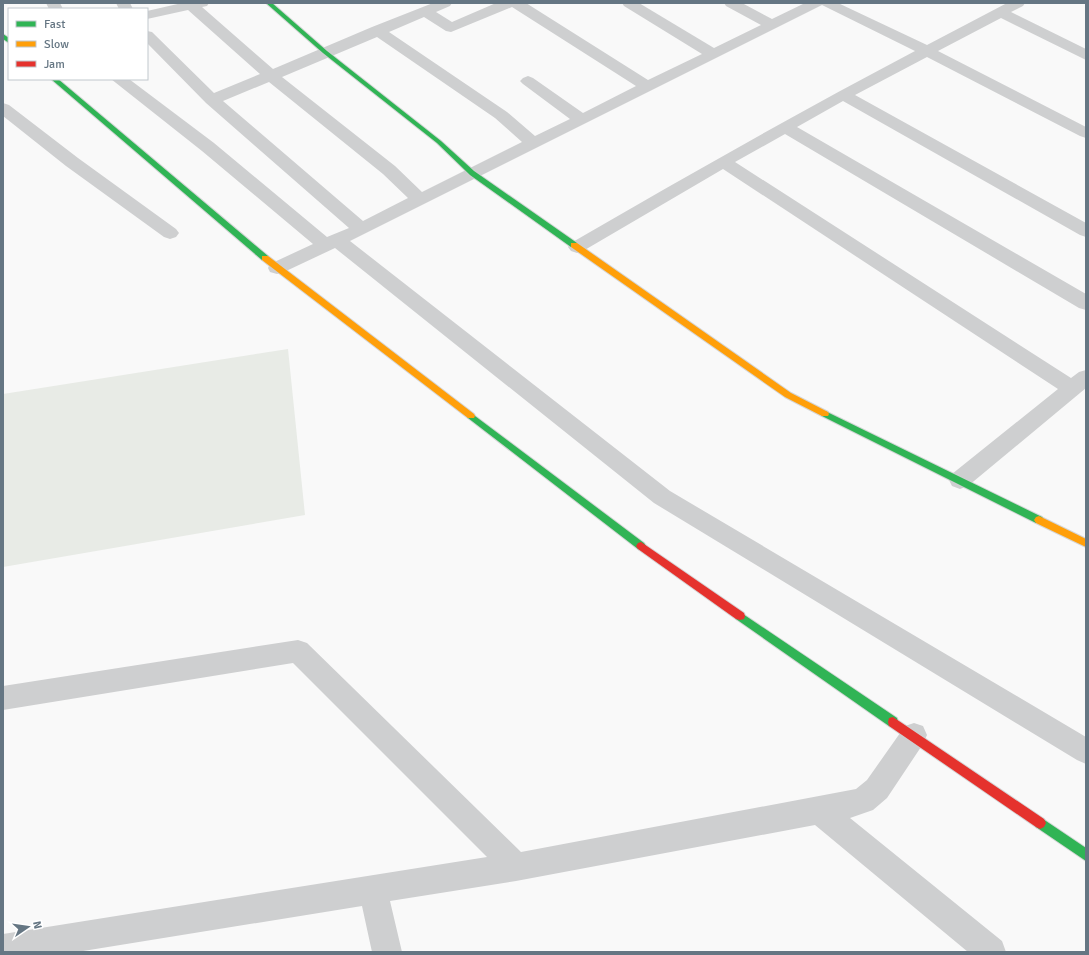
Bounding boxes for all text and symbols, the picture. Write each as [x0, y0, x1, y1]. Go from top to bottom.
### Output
legend [8, 8, 148, 80]
text: Fast [44, 17, 65, 32]
text: Slow [44, 37, 69, 52]
text: Jam [44, 57, 65, 72]
north arrow [8, 907, 48, 947]
text: N [30, 920, 44, 930]

